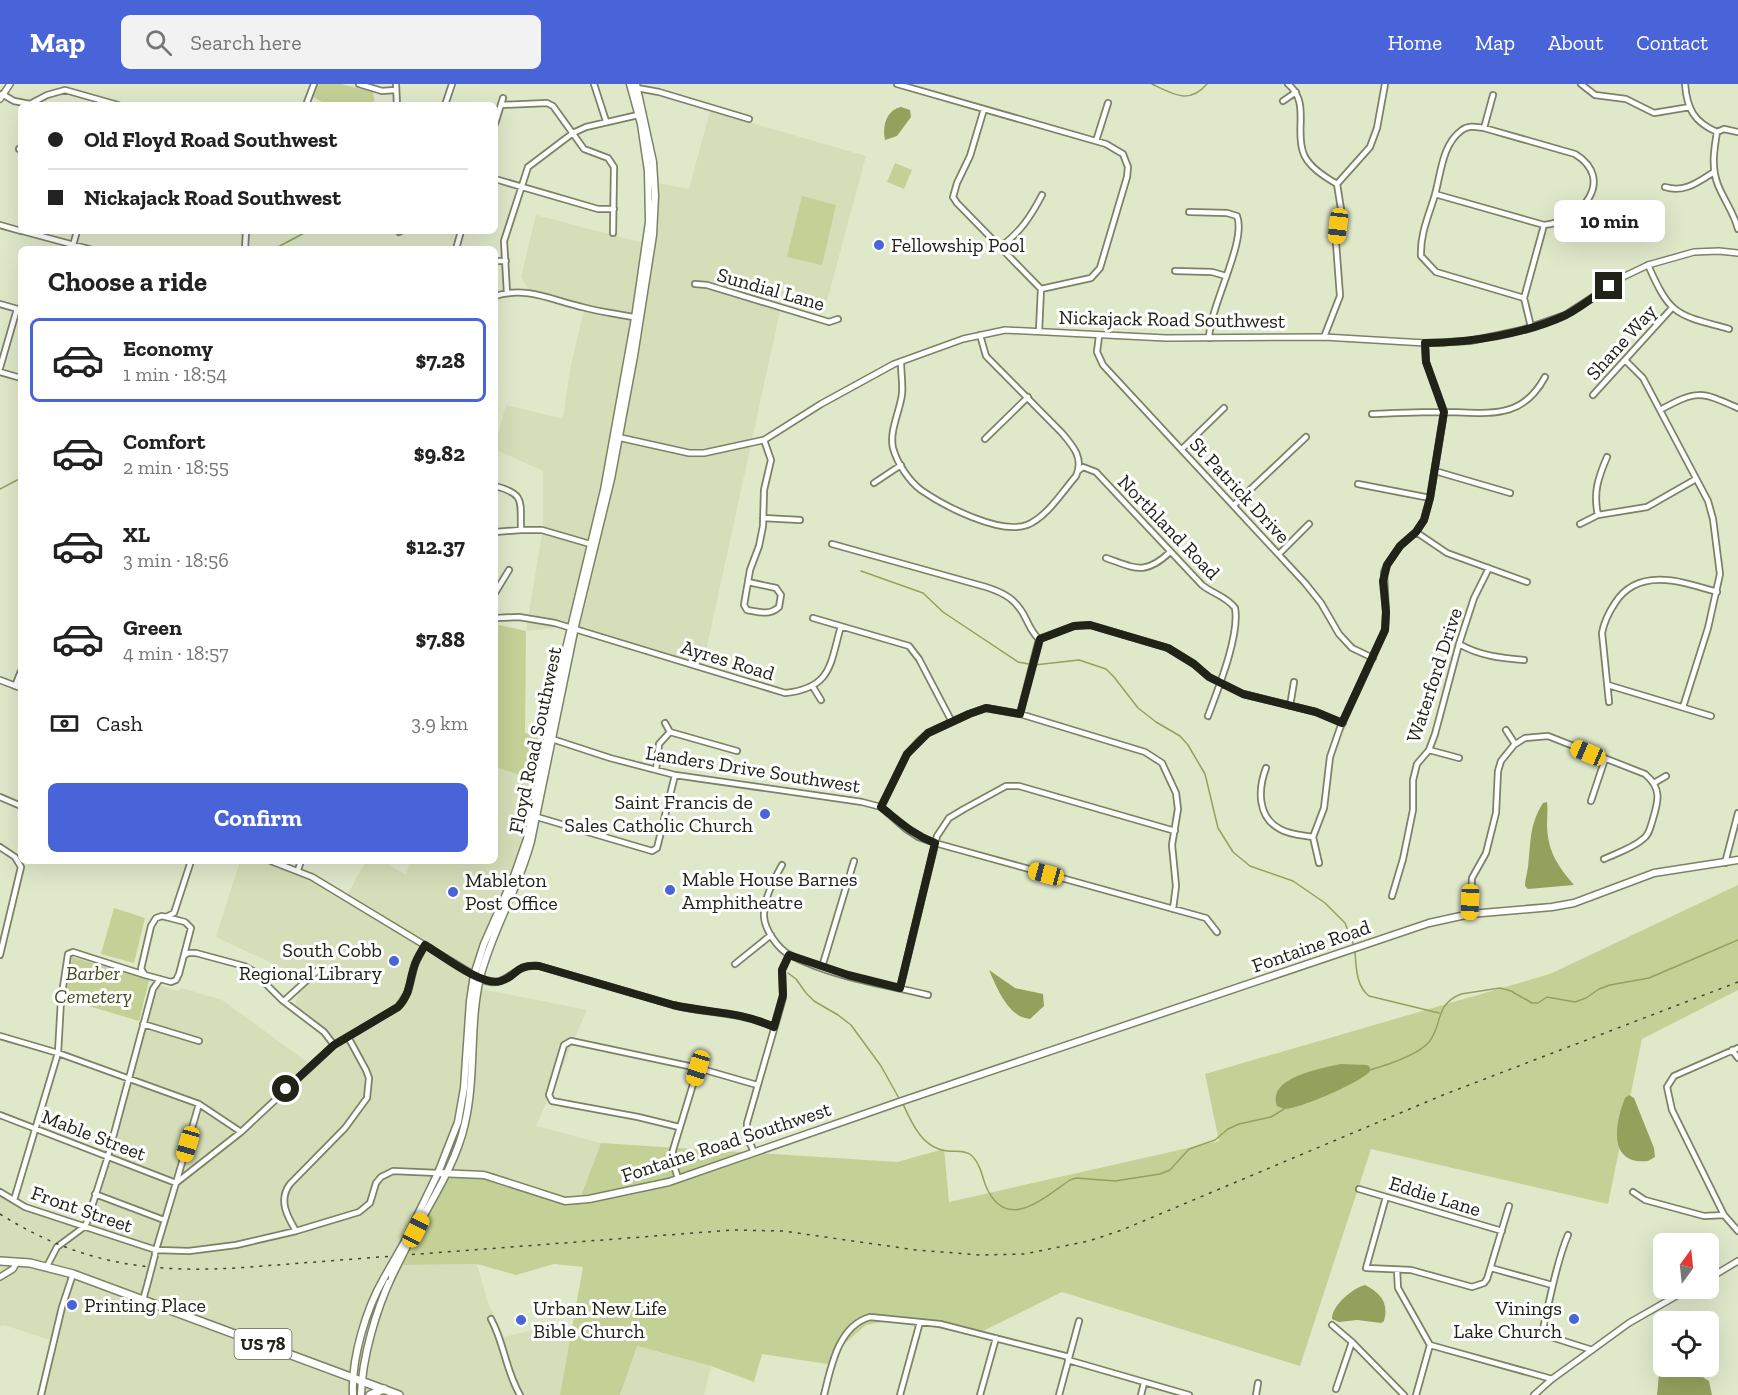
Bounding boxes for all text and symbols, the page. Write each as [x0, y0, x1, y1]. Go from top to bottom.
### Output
search box [121, 15, 541, 69]
text: Map [30, 26, 85, 59]
icon: search [142, 26, 175, 59]
text: Search here [190, 29, 302, 56]
text: Home [1388, 30, 1442, 55]
text: Map [1475, 30, 1515, 55]
text: About [1548, 30, 1603, 55]
text: Contact [1636, 30, 1708, 55]
text: Old Floyd Road Southwest [84, 126, 337, 153]
text: Nickajack Road Southwest [84, 184, 341, 211]
callout: 10 min [1554, 199, 1664, 241]
car [1327, 207, 1349, 245]
text: 10 min [1580, 209, 1639, 233]
place label: Fellowship Pool [891, 233, 1025, 257]
marker: Fellowship Pool [872, 238, 886, 252]
street label: Sundial Lane [714, 262, 828, 316]
text: Choose a ride [48, 266, 207, 298]
route end [1595, 272, 1622, 299]
street label: Shane Way [1581, 299, 1662, 385]
street label: Nickajack Road Southwest [1058, 305, 1286, 333]
icon: car [51, 333, 105, 387]
text: Economy [123, 335, 213, 362]
text: $7.28 [415, 347, 465, 374]
text: 1 min · 18:54 [123, 362, 227, 386]
icon: car [51, 426, 105, 480]
text: Comfort [123, 428, 205, 455]
street label: St Patrick Drive [1185, 432, 1295, 548]
text: $9.82 [414, 440, 465, 467]
text: 2 min · 18:55 [123, 455, 229, 479]
street label: Northland Road [1113, 470, 1225, 584]
icon: car [51, 519, 105, 573]
text: XL [123, 521, 150, 548]
text: $12.37 [406, 533, 465, 560]
text: 3 min · 18:56 [123, 548, 229, 572]
street label: Waterford Drive [1401, 605, 1467, 745]
icon: car [51, 612, 105, 666]
text: Green [123, 614, 182, 641]
text: $7.88 [415, 626, 465, 653]
street label: Ayres Road [678, 634, 778, 686]
text: 4 min · 18:57 [123, 641, 229, 665]
street label: Floyd Road Southwest [503, 644, 567, 836]
icon: cash [48, 707, 81, 740]
text: Cash [96, 710, 143, 737]
text: 3.9 km [411, 711, 468, 735]
car [1568, 738, 1608, 768]
street label: Landers Drive Southwest [644, 740, 863, 798]
button: Confirm [48, 783, 468, 852]
place label: Saint Francis de Sales Catholic Church [564, 790, 754, 837]
marker: Saint Francis de Sales Catholic Church [758, 807, 772, 821]
car [1026, 861, 1066, 887]
place label: Mable House Barnes Amphitheatre [682, 867, 858, 914]
place label: Mableton Post Office [465, 868, 558, 915]
marker: Mable House Barnes Amphitheatre [663, 883, 677, 897]
car [1460, 884, 1480, 920]
marker: Mableton Post Office [446, 885, 460, 899]
street label: Fontaine Road [1249, 915, 1373, 977]
place label: South Cobb Regional Library [239, 938, 383, 985]
marker: South Cobb Regional Library [387, 954, 401, 968]
park label: Barber Cemetery [54, 961, 132, 1008]
car [684, 1048, 712, 1088]
route start [272, 1075, 299, 1102]
street label: Fontaine Road Southwest [618, 1097, 834, 1187]
street label: Mable Street [38, 1104, 150, 1166]
car [174, 1124, 202, 1164]
street label: Eddie Lane [1386, 1171, 1484, 1221]
street label: Front Street [28, 1180, 137, 1238]
car [400, 1210, 432, 1250]
north arrow [1653, 1233, 1719, 1299]
map controls [1653, 1233, 1719, 1377]
place label: Printing Place [84, 1293, 206, 1317]
place label: Urban New Life Bible Church [533, 1296, 667, 1343]
place label: Vinings Lake Church [1453, 1296, 1563, 1343]
marker: Printing Place [65, 1298, 79, 1312]
button: locate [1653, 1311, 1719, 1377]
marker: Vinings Lake Church [1567, 1312, 1581, 1326]
marker: Urban New Life Bible Church [514, 1313, 528, 1327]
road number: US 78 [234, 1329, 292, 1359]

